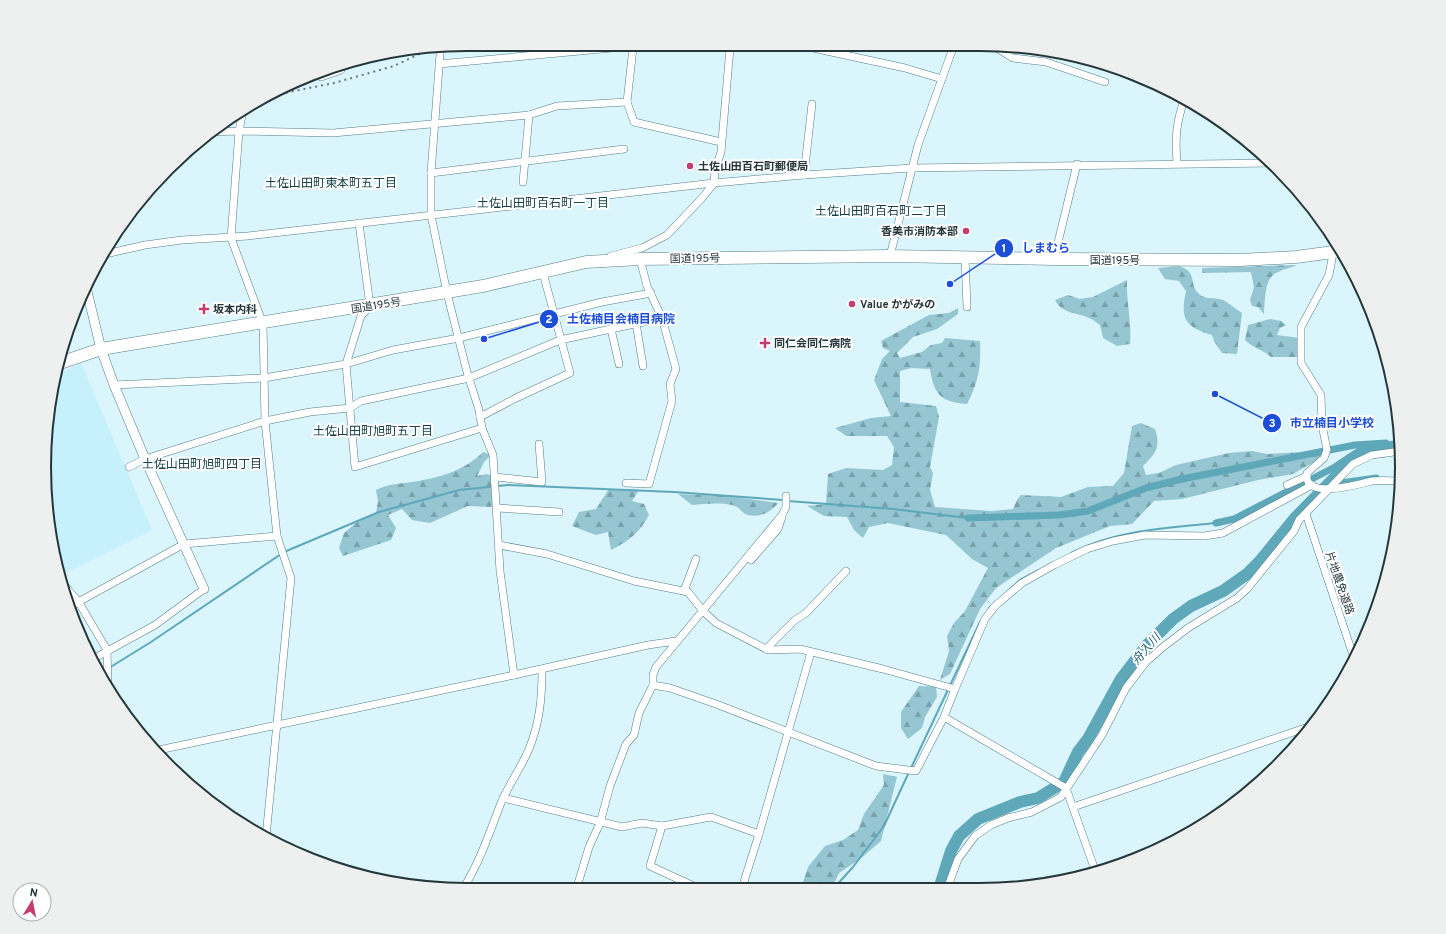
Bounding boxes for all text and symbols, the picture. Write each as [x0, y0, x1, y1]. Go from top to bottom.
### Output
place label: 土佐山田百石町郵便局 [698, 160, 808, 174]
marker: 土佐山田百石町郵便局 [685, 161, 695, 171]
district label: 土佐山田町東本町五丁目 [265, 176, 397, 192]
district label: 土佐山田町百石町一丁目 [477, 196, 609, 212]
district label: 土佐山田町百石町二丁目 [815, 204, 947, 220]
place label: 香美市消防本部 [881, 225, 958, 239]
marker: 香美市消防本部 [961, 226, 971, 236]
callout: しまむら [994, 236, 1078, 260]
text: 1 [1002, 241, 1006, 257]
text: しまむら [1022, 241, 1070, 257]
street label: 国道195号 [670, 252, 720, 266]
street label: 国道195号 [1090, 254, 1140, 268]
street label: 国道195号 [350, 295, 402, 317]
place label: Value かがみの [860, 298, 935, 312]
marker: Value かがみの [847, 299, 857, 309]
marker: 坂本内科 [198, 303, 210, 315]
place label: 坂本内科 [213, 303, 257, 317]
callout: 土佐楠目会楠目病院 [539, 307, 683, 331]
text: 2 [545, 312, 553, 328]
text: 土佐楠目会楠目病院 [567, 312, 675, 328]
marker: 同仁会同仁病院 [759, 337, 771, 349]
place label: 同仁会同仁病院 [774, 337, 851, 351]
callout: 市立楠目小学校 [1262, 411, 1382, 435]
text: 3 [1268, 416, 1276, 432]
text: 市立楠目小学校 [1290, 416, 1374, 432]
district label: 土佐山田町旭町五丁目 [313, 424, 433, 440]
district label: 土佐山田町旭町四丁目 [142, 457, 262, 473]
street label: 片地農免道路 [1322, 550, 1356, 617]
water label: 舟入川 [1129, 629, 1166, 668]
north arrow [12, 882, 52, 922]
text: N [28, 886, 39, 901]

